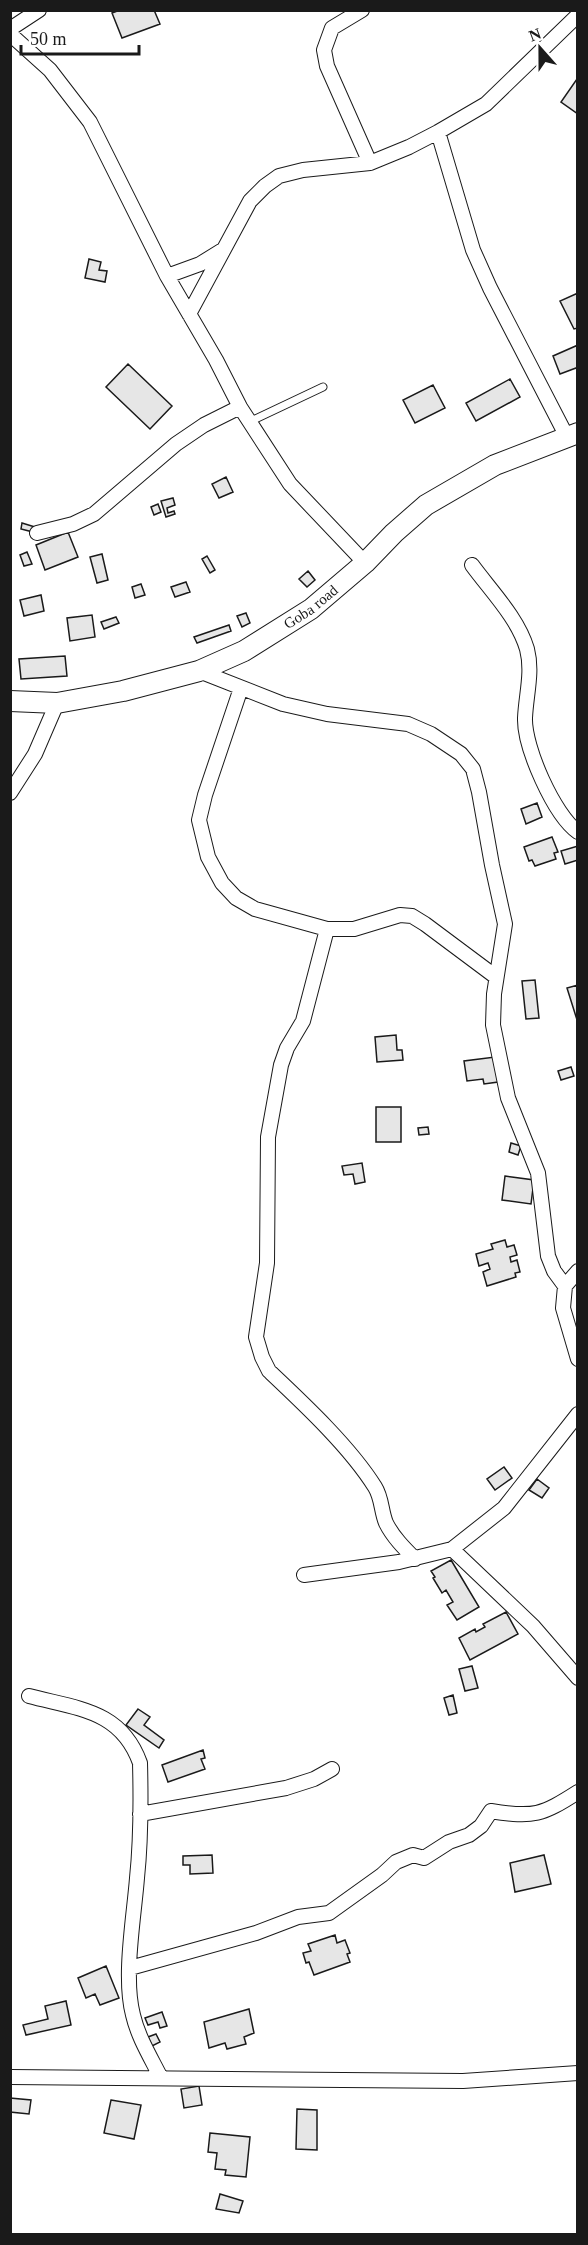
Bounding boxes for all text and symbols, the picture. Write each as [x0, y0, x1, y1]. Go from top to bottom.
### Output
scale bar [21, 18, 140, 56]
north arrow [510, 18, 570, 78]
text: N [526, 24, 544, 44]
text: 50 m [30, 29, 67, 49]
street label: Goba road [281, 582, 341, 632]

